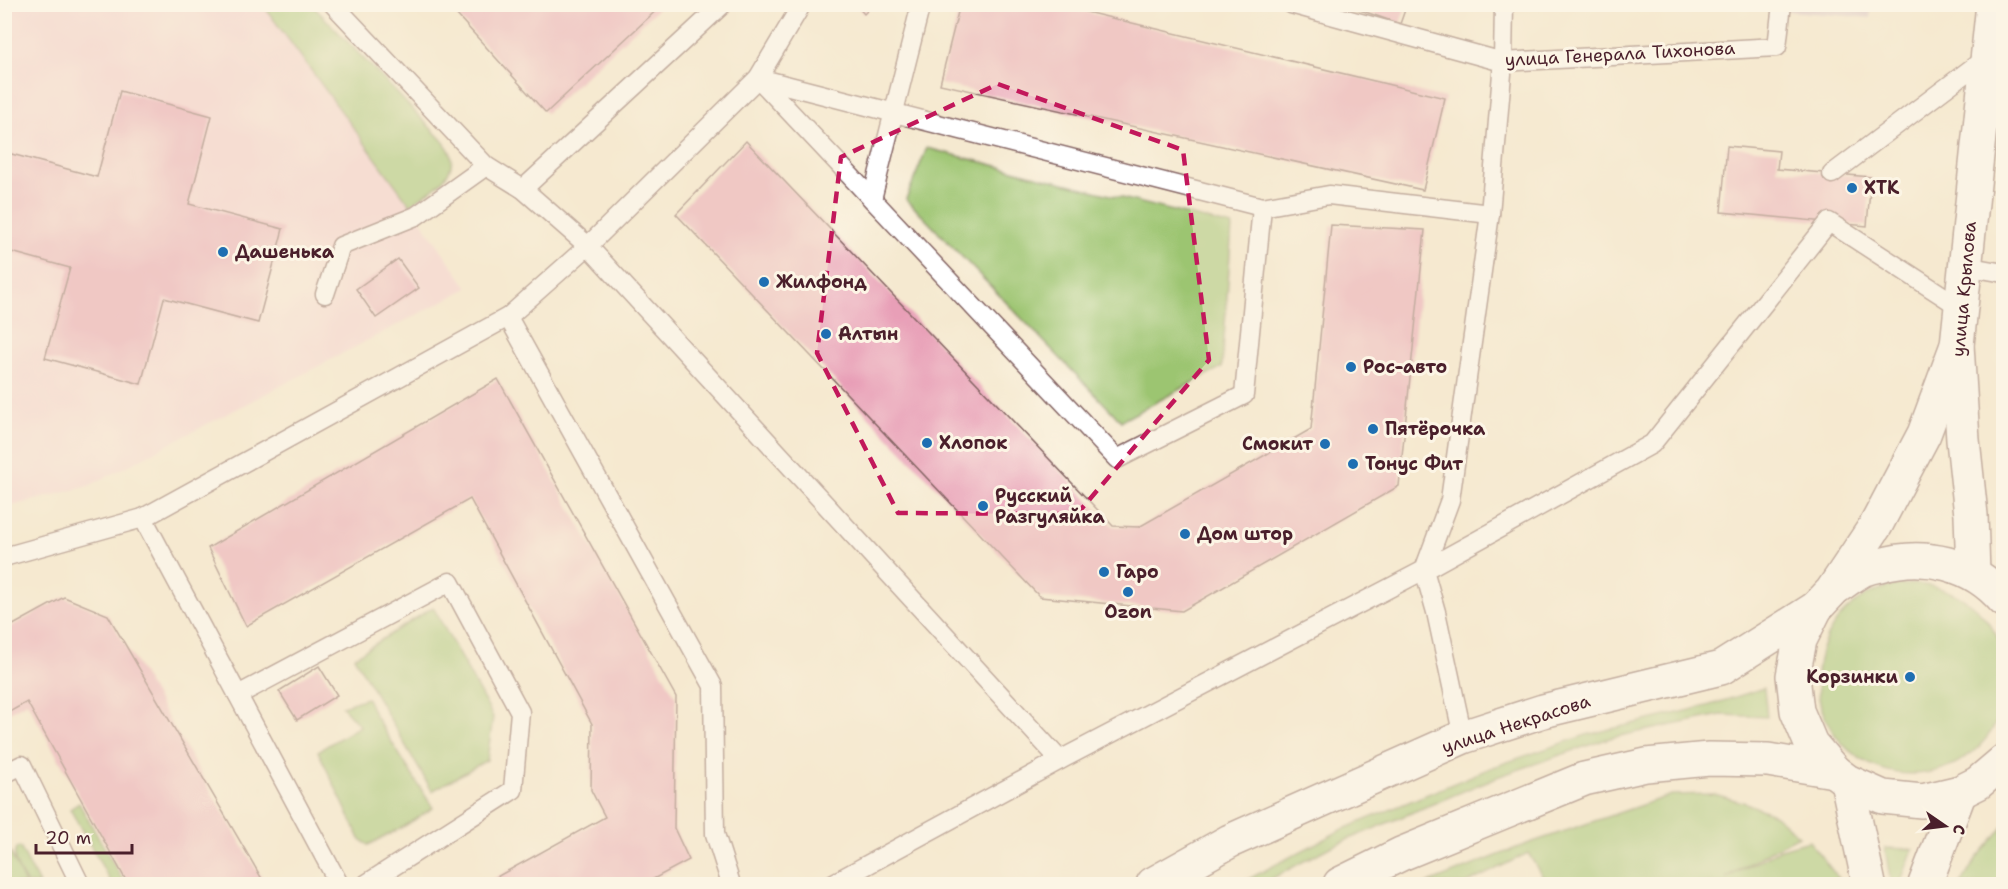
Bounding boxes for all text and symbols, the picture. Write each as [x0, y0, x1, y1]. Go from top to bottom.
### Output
street label: улица Генерала Тихонова [1504, 36, 1736, 72]
place label: ХТК [1864, 176, 1900, 200]
marker: ХТК [1845, 181, 1859, 195]
street label: улица Крылова [1946, 220, 1982, 358]
place label: Дашенька [235, 240, 335, 264]
marker: Дашенька [216, 245, 230, 259]
place label: Жилфонд [776, 270, 867, 294]
marker: Жилфонд [757, 275, 771, 289]
place label: Алтын [838, 322, 898, 346]
marker: Алтын [819, 327, 833, 341]
place label: Рос-авто [1363, 355, 1447, 379]
marker: Рос-авто [1344, 360, 1358, 374]
place label: Пятёрочка [1385, 417, 1486, 441]
marker: Пятёрочка [1366, 422, 1380, 436]
place label: Хлопок [939, 431, 1008, 455]
place label: Смокит [1242, 432, 1313, 456]
marker: Хлопок [920, 436, 934, 450]
marker: Смокит [1318, 437, 1332, 451]
place label: Тонус Фит [1365, 452, 1463, 476]
marker: Тонус Фит [1346, 457, 1360, 471]
place label: Русский Разгуляйка [995, 484, 1106, 529]
marker: Русский Разгуляйка [976, 499, 990, 513]
place label: Дом штор [1197, 522, 1293, 546]
marker: Дом штор [1178, 527, 1192, 541]
place label: Гаро [1116, 560, 1159, 584]
marker: Гаро [1097, 565, 1111, 579]
marker: Ozon [1121, 585, 1135, 599]
place label: Ozon [1104, 600, 1152, 624]
place label: Корзинки [1806, 665, 1898, 689]
marker: Корзинки [1903, 670, 1917, 684]
street label: улица Некрасова [1439, 689, 1593, 759]
north arrow [1915, 796, 1975, 856]
scale bar [36, 817, 132, 855]
text: С [1948, 822, 1970, 837]
text: 20 m [45, 826, 91, 850]

